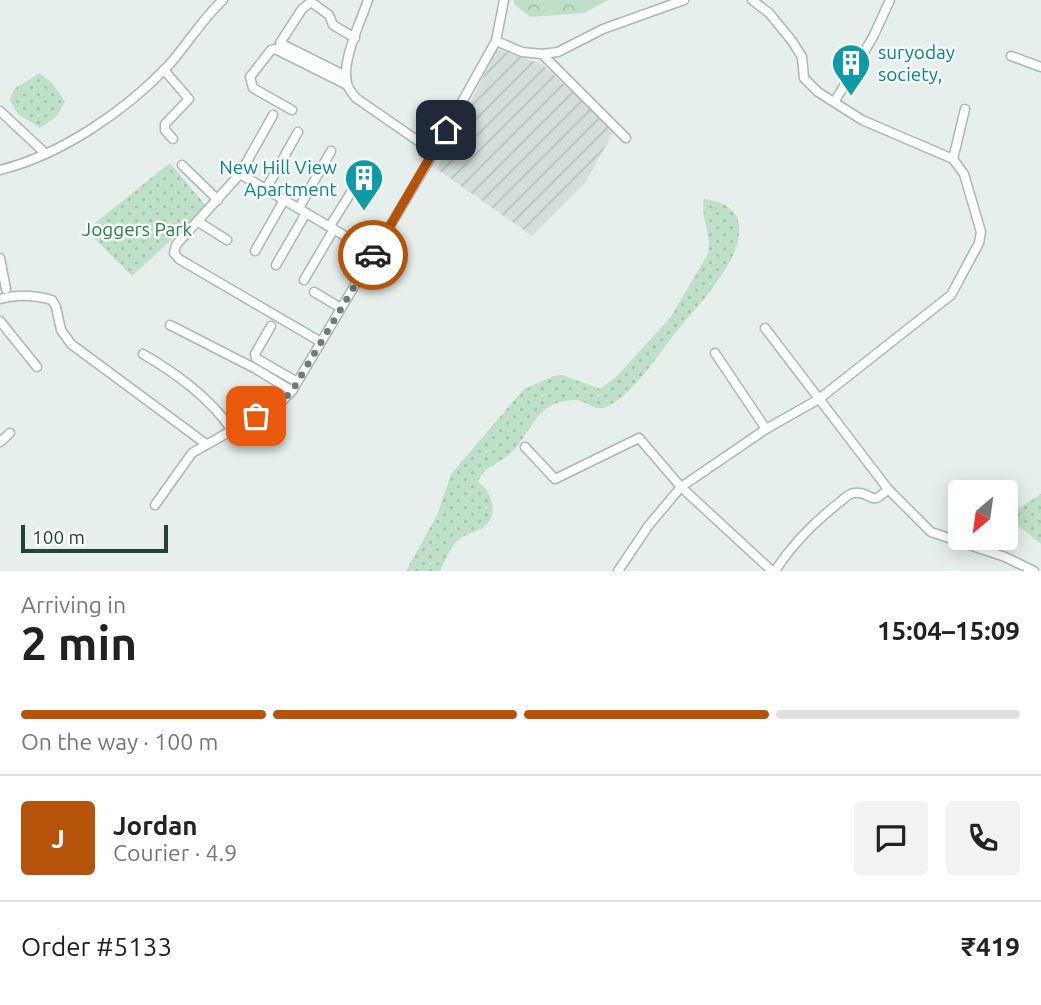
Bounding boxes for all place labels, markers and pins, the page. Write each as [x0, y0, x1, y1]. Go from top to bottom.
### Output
place label: suryoday society, [878, 41, 955, 85]
building icon: suryoday society, [830, 42, 872, 97]
pin [416, 100, 476, 160]
place label: New Hill View Apartment [219, 156, 338, 200]
building icon: New Hill View Apartment [343, 157, 385, 212]
pin [226, 386, 286, 446]

